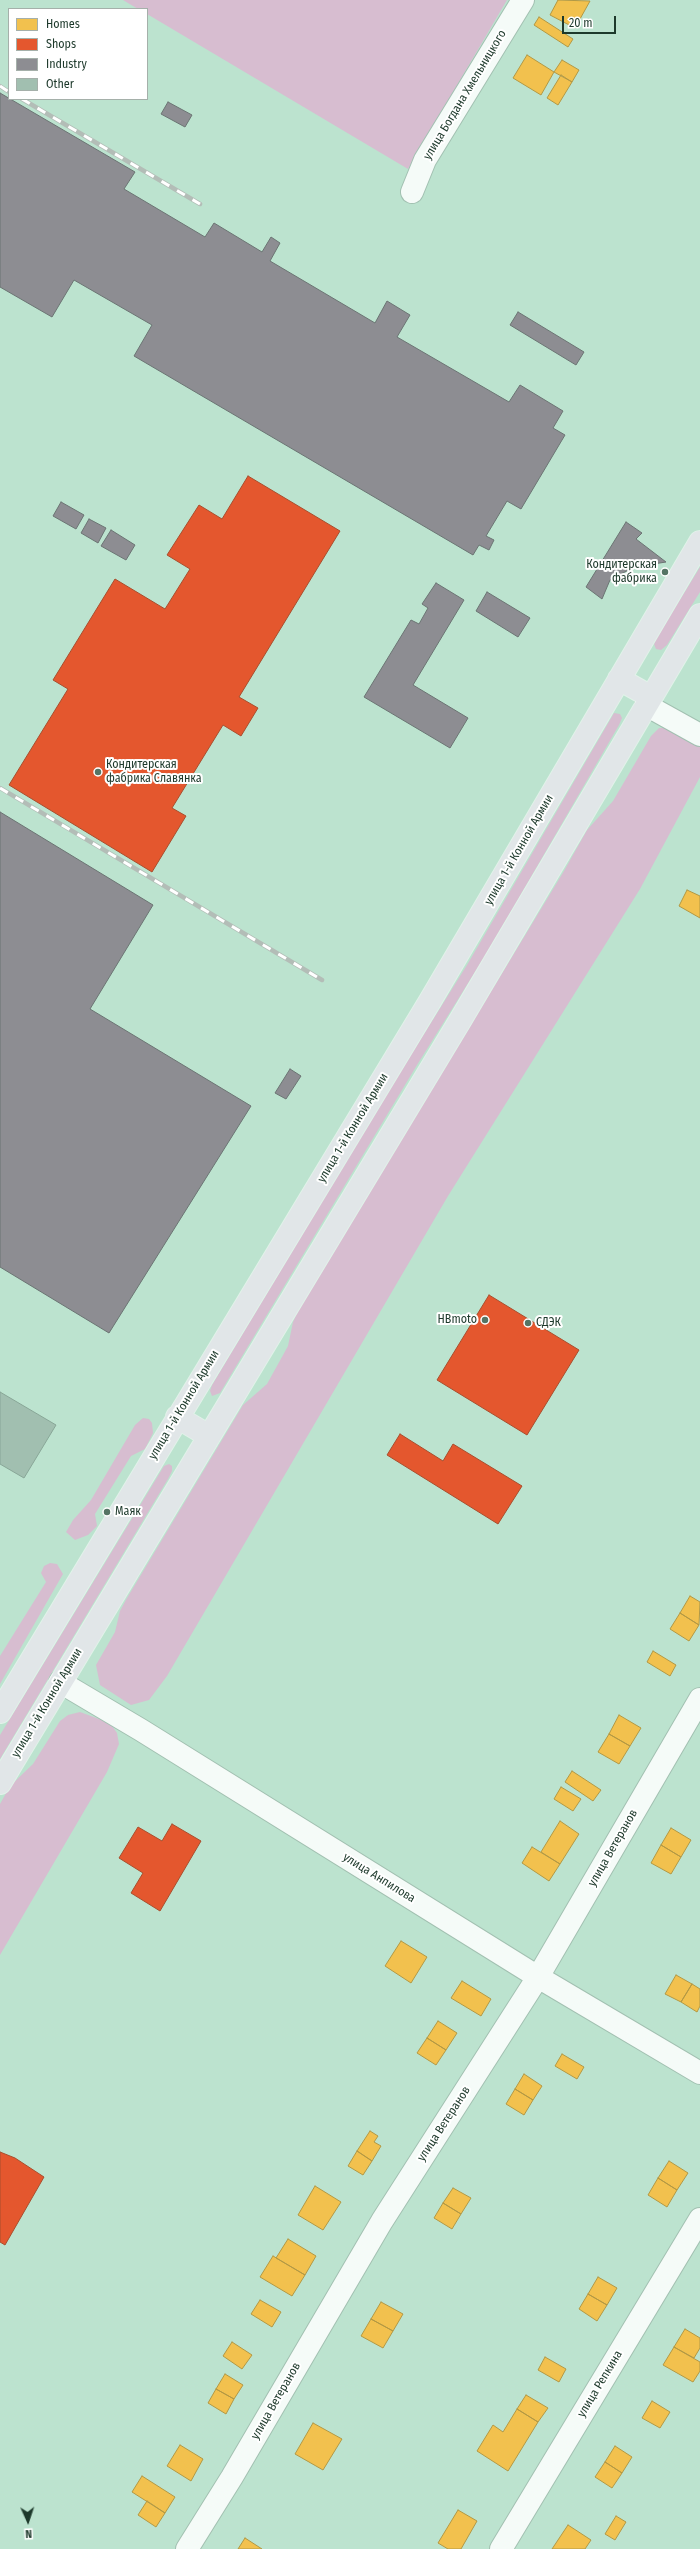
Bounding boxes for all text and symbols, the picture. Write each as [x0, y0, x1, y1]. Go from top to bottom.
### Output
legend [8, 8, 148, 100]
scale bar [564, 8, 618, 34]
text: 20 m [569, 16, 593, 30]
text: Homes [46, 17, 80, 31]
street label: улица Богдана Хмельницкого [420, 27, 510, 163]
text: Shops [46, 37, 76, 51]
text: Industry [46, 57, 87, 71]
text: Other [46, 77, 74, 91]
place label: Кондитерская фабрика [586, 558, 657, 586]
marker: Кондитерская фабрика [660, 567, 670, 577]
place label: Кондитерская фабрика Славянка [106, 758, 202, 786]
marker: Кондитерская фабрика Славянка [93, 767, 103, 777]
street label: улица 1-й Конной Армии [482, 792, 556, 908]
street label: улица 1-й Конной Армии [315, 1071, 391, 1185]
place label: HBmoto [438, 1313, 477, 1327]
marker: HBmoto [480, 1315, 490, 1325]
place label: СДЭК [536, 1316, 561, 1330]
marker: СДЭК [523, 1318, 533, 1328]
street label: улица 1-й Конной Армии [146, 1348, 222, 1462]
place label: Маяк [115, 1505, 141, 1519]
marker: Маяк [102, 1507, 112, 1517]
street label: улица 1-й Конной Армии [9, 1646, 85, 1760]
street label: улица Ветеранов [585, 1807, 641, 1889]
street label: улица Анпилова [340, 1850, 418, 1906]
street label: улица Ветеранов [414, 2084, 474, 2164]
street label: улица Репкина [574, 2348, 626, 2420]
street label: улица Ветеранов [248, 2360, 304, 2442]
north arrow [8, 2501, 48, 2541]
text: N [25, 2527, 32, 2540]

